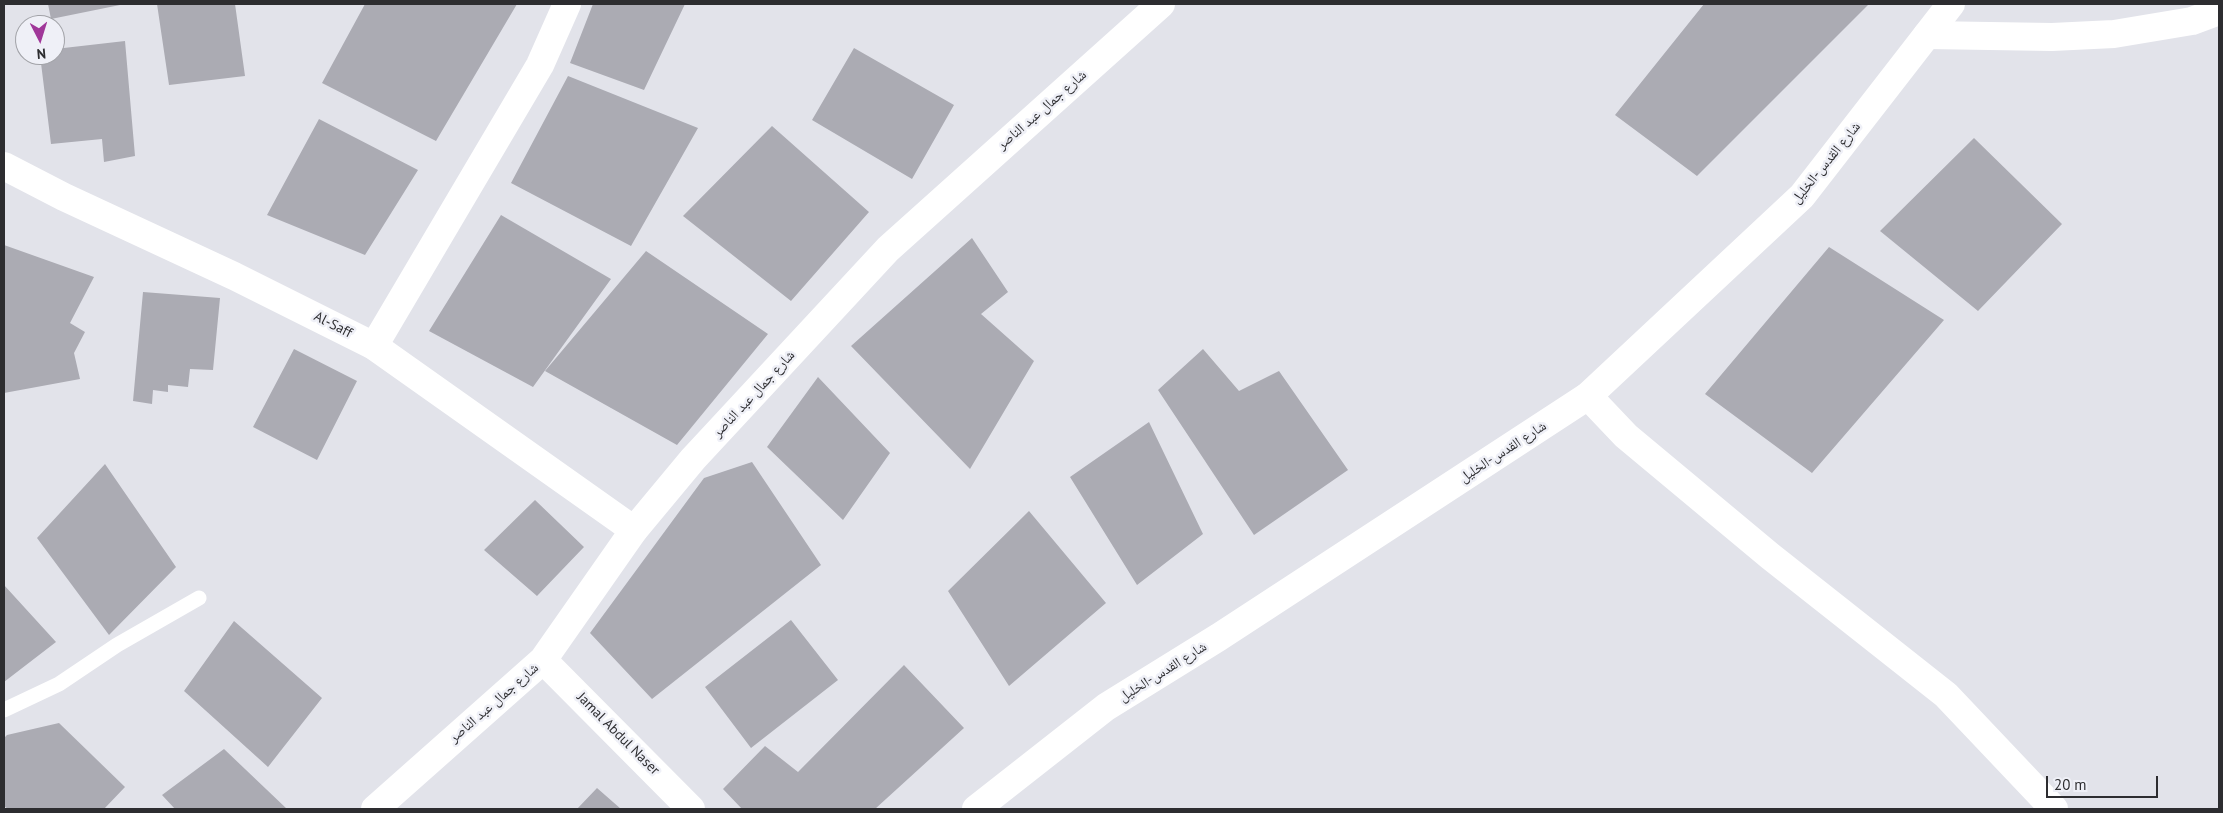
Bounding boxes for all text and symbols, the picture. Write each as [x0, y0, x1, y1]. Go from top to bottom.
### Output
north arrow [15, 15, 65, 65]
text: N [36, 45, 47, 63]
street label: شارع جمال عبد الناصر [994, 67, 1090, 153]
street label: شارع القدس-الخليل [1788, 119, 1864, 207]
street label: Al-Saff [311, 308, 355, 342]
street label: شارع جمال عبد الناصر [709, 347, 799, 441]
street label: شارع القدس-الخليل [1456, 418, 1550, 486]
street label: شارع القدس-الخليل [1116, 638, 1210, 706]
street label: شارع جمال عبد الناصر [446, 660, 542, 746]
street label: Jamal Abdul Naser [573, 689, 663, 779]
scale bar [2048, 766, 2160, 798]
text: 20 m [2054, 775, 2087, 794]

